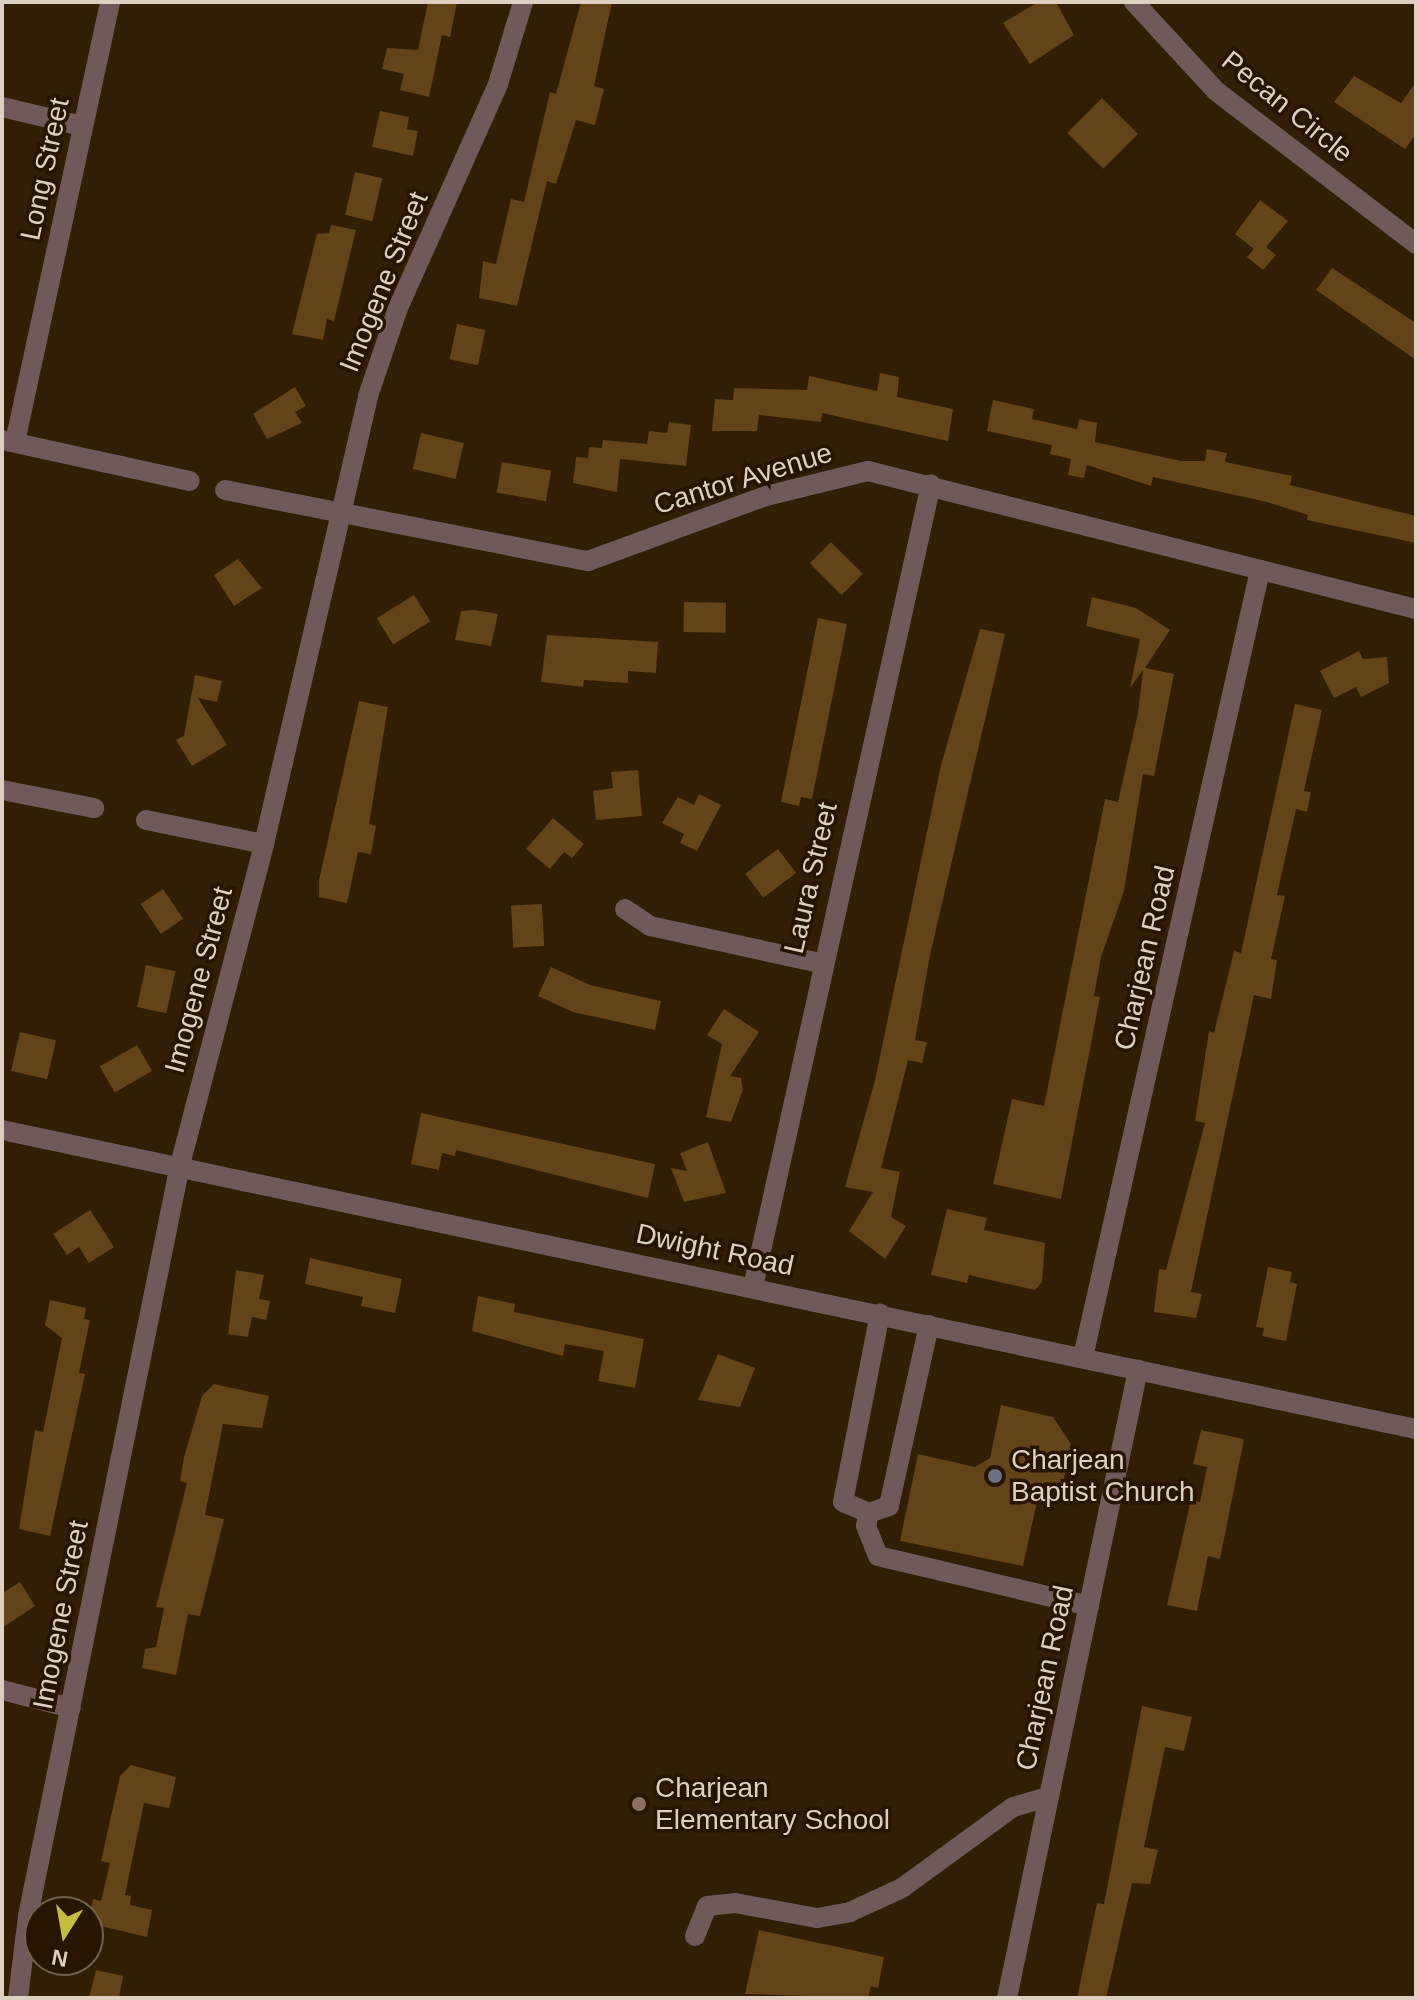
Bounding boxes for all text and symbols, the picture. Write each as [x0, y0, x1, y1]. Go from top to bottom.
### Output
street label: Pecan Circle [1215, 44, 1359, 170]
street label: Long Street [14, 95, 76, 243]
street label: Imogene Street [333, 187, 435, 377]
street label: Cantor Avenue [649, 436, 837, 522]
street label: Laura Street [777, 799, 845, 957]
street label: Charjean Road [1107, 862, 1183, 1054]
street label: Imogene Street [158, 883, 240, 1077]
street label: Dwight Road [633, 1217, 797, 1283]
place label: Charjean Baptist Church [1011, 1443, 1195, 1509]
marker: Charjean Baptist Church [986, 1467, 1004, 1485]
street label: Imogene Street [26, 1518, 96, 1712]
street label: Charjean Road [1009, 1582, 1081, 1774]
place label: Charjean Elementary School [655, 1771, 890, 1837]
marker: Charjean Elementary School [630, 1795, 648, 1813]
north arrow [24, 1896, 104, 1976]
text: N [50, 1944, 70, 1972]

